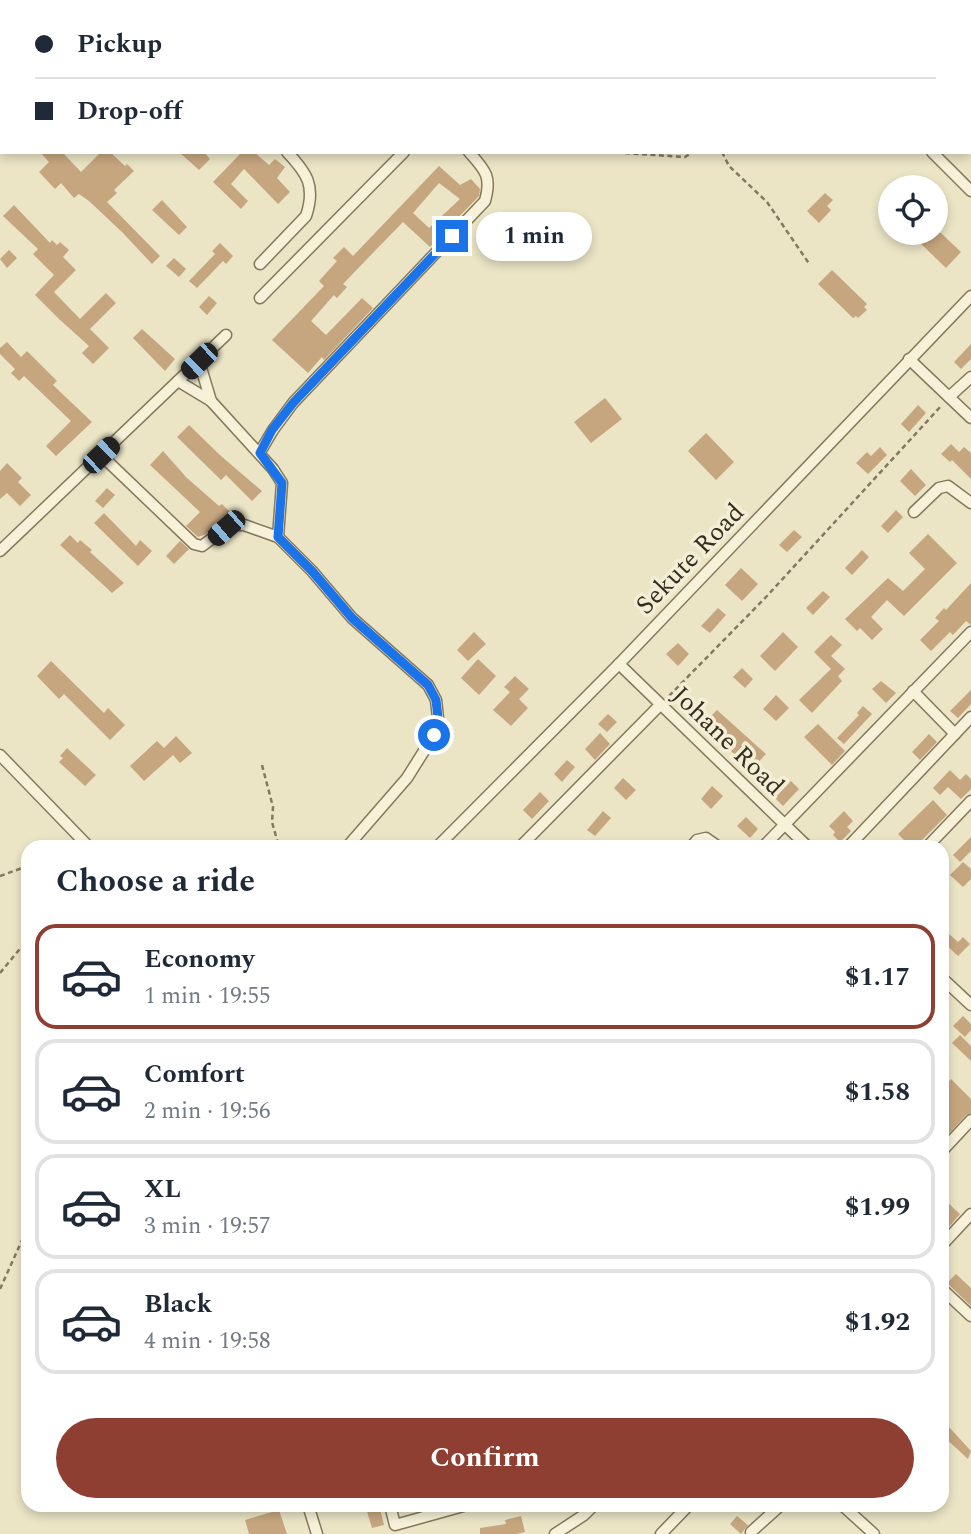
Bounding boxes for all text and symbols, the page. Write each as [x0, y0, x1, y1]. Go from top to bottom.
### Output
text: Pickup [77, 24, 162, 64]
text: Drop-off [77, 91, 182, 131]
map controls [878, 175, 948, 245]
button: locate [878, 175, 948, 245]
callout: 1 min [476, 212, 592, 260]
text: 1 min [503, 219, 565, 254]
route end [436, 220, 468, 252]
car [177, 339, 222, 383]
car [79, 433, 124, 477]
street label: Sekute Road [626, 494, 754, 624]
car [204, 506, 249, 550]
street label: Johane Road [662, 677, 794, 805]
route start [418, 719, 450, 751]
text: Choose a ride [56, 857, 255, 906]
text: Economy [144, 939, 254, 979]
icon: car [60, 945, 123, 1008]
text: $1.17 [845, 957, 910, 997]
text: 1 min · 19:55 [144, 979, 271, 1014]
text: Comfort [144, 1054, 245, 1094]
icon: car [60, 1060, 123, 1123]
text: $1.58 [845, 1072, 910, 1112]
text: 2 min · 19:56 [144, 1094, 271, 1129]
text: XL [144, 1169, 181, 1209]
icon: car [60, 1175, 123, 1238]
text: $1.99 [845, 1187, 910, 1227]
text: 3 min · 19:57 [144, 1209, 271, 1244]
text: Black [144, 1284, 212, 1324]
icon: car [60, 1290, 123, 1353]
text: $1.92 [845, 1302, 910, 1342]
text: 4 min · 19:58 [144, 1324, 271, 1359]
button: Confirm [56, 1418, 914, 1498]

